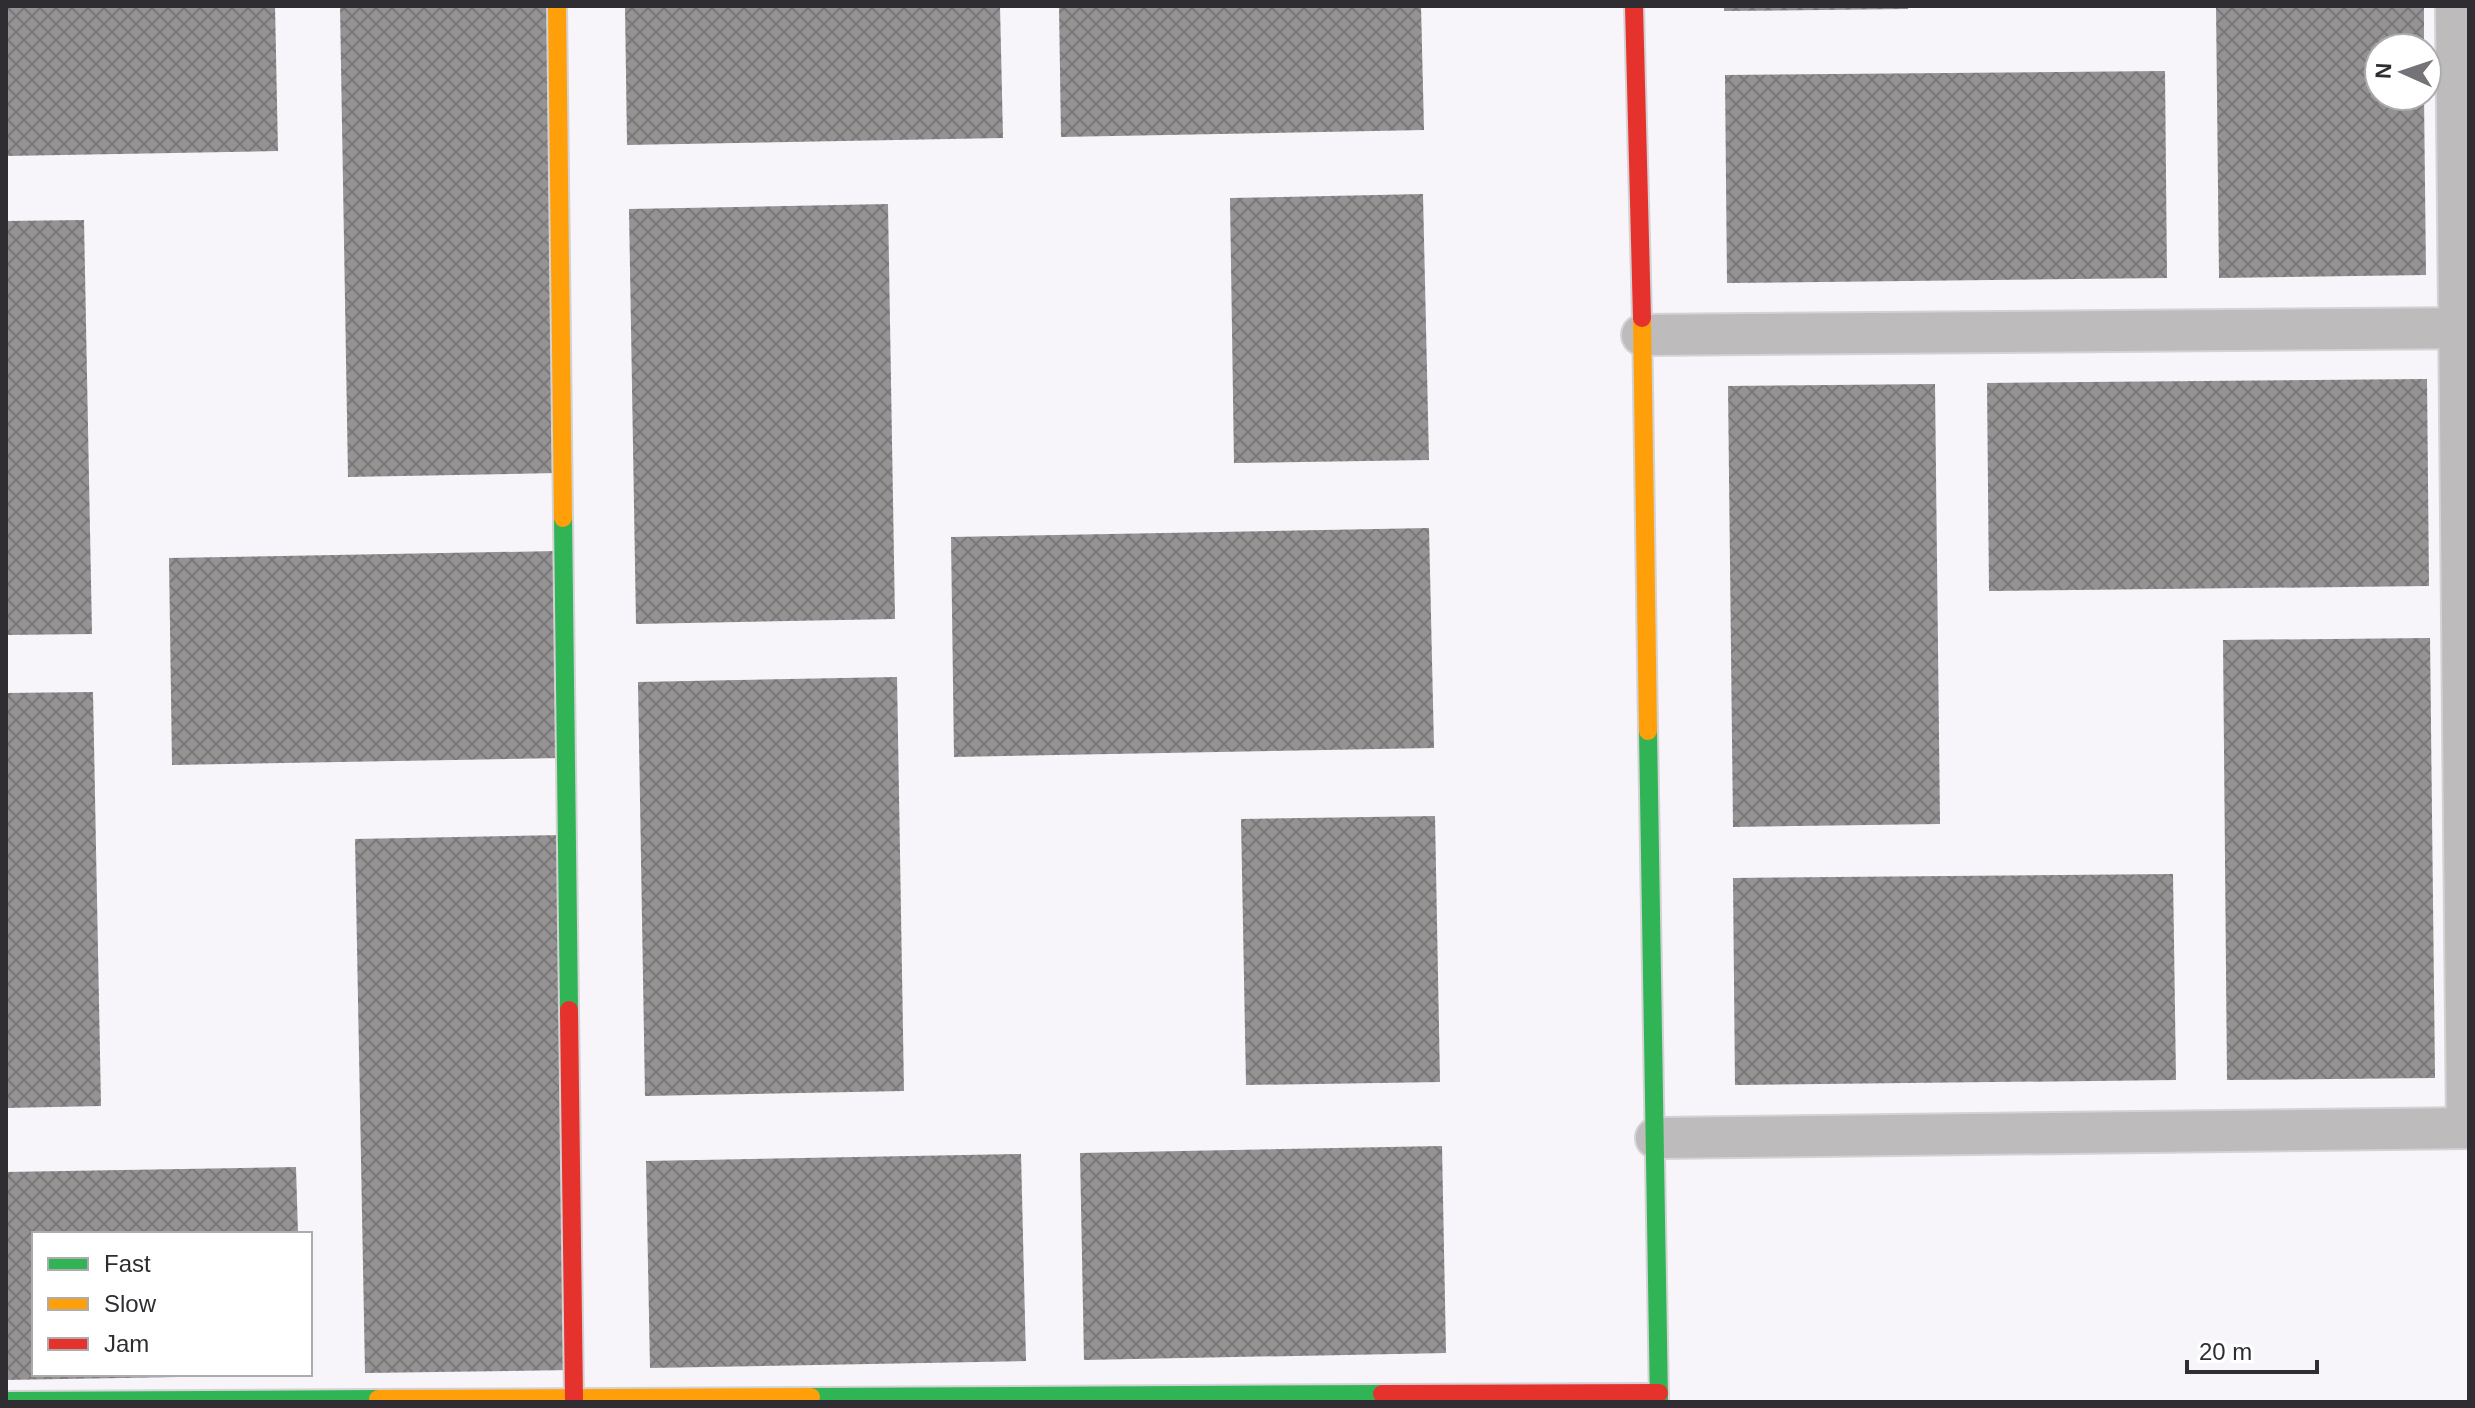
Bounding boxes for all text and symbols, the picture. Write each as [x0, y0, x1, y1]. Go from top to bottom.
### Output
north arrow [2363, 32, 2443, 112]
text: N [2371, 62, 2396, 80]
legend [32, 1232, 312, 1376]
text: Fast [104, 1250, 151, 1277]
text: Slow [104, 1290, 157, 1317]
scale bar [2187, 1324, 2317, 1374]
text: Jam [104, 1330, 149, 1357]
text: 20 m [2199, 1338, 2252, 1365]

